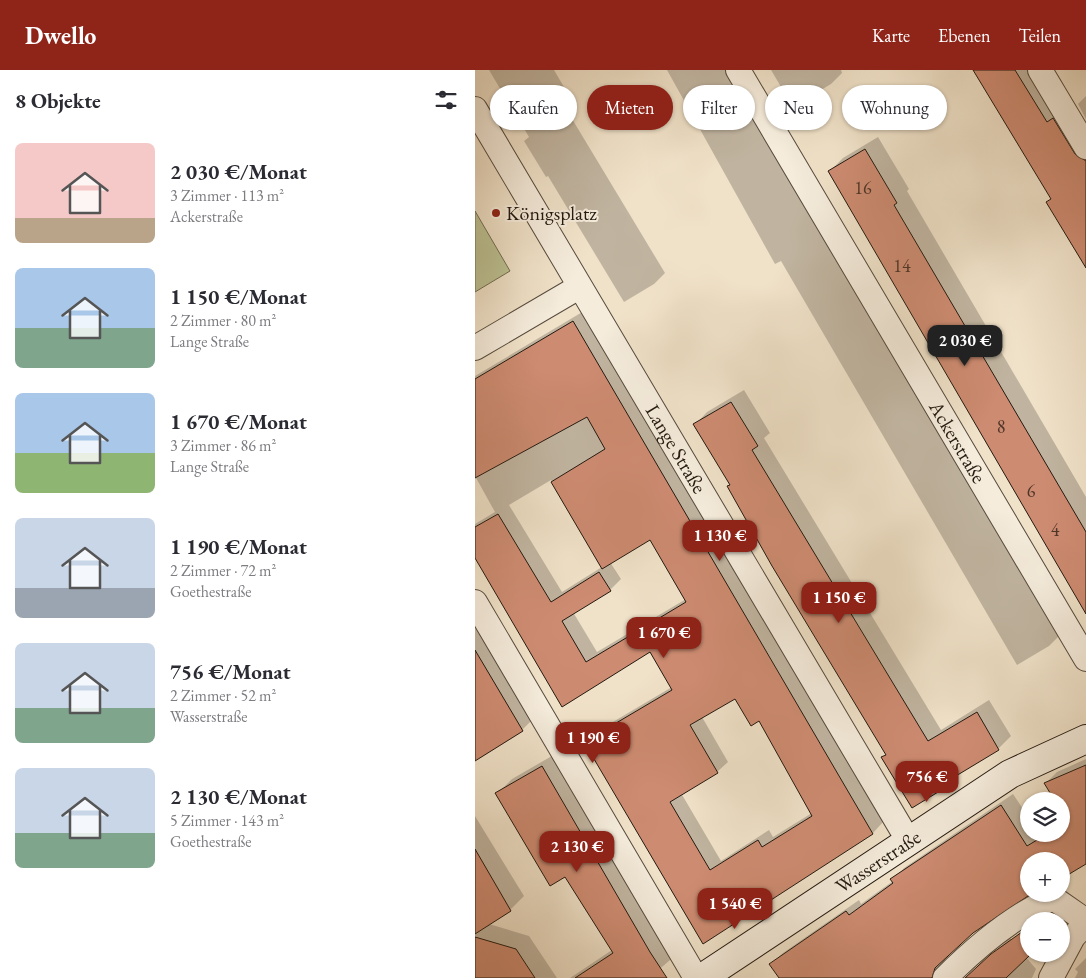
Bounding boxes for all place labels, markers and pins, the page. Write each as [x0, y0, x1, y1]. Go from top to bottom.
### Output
place label: Königsplatz [506, 200, 597, 226]
marker: Königsplatz [490, 207, 502, 219]
pin: 2 030 € [919, 324, 1011, 367]
pin: 1 130 € [674, 520, 766, 562]
pin: 1 150 € [793, 582, 885, 624]
pin: 1 670 € [618, 616, 710, 659]
pin: 1 190 € [547, 722, 639, 764]
pin: 756 € [892, 760, 962, 803]
pin: 2 130 € [531, 830, 623, 873]
pin: 1 540 € [689, 888, 781, 930]

